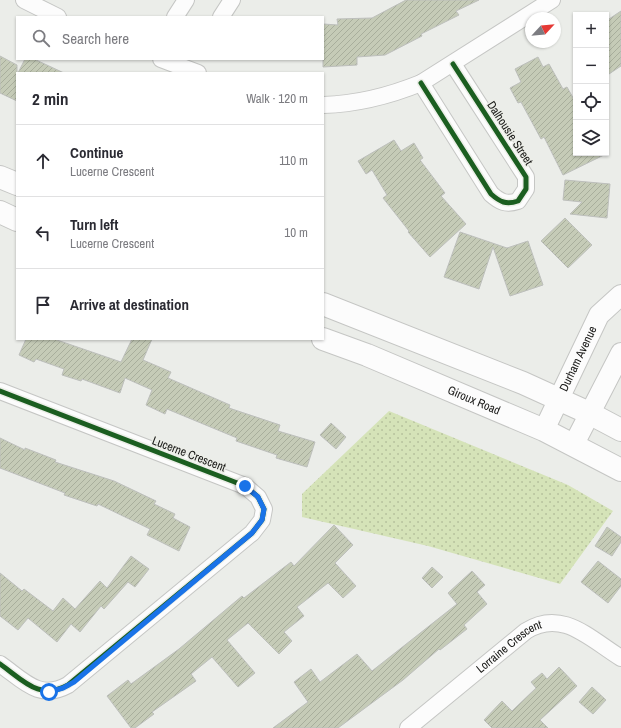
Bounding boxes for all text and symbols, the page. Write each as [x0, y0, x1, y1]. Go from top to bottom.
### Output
north arrow [525, 12, 561, 48]
map controls [573, 12, 609, 156]
button: + [573, 12, 609, 48]
search box [16, 16, 324, 60]
icon: search [30, 27, 52, 49]
text: Search here [62, 28, 129, 49]
button: − [573, 48, 609, 84]
button: locate [573, 84, 609, 120]
text: 2 min [32, 87, 68, 110]
text: Walk · 120 m [246, 90, 308, 107]
street label: Dalhousie Street [483, 98, 537, 168]
button: layers [573, 120, 609, 156]
text: Continue [70, 142, 123, 163]
icon: ahead [32, 150, 54, 172]
text: 110 m [279, 152, 308, 169]
text: Lucerne Crescent [70, 163, 154, 180]
text: Turn left [70, 214, 118, 235]
icon: left [32, 222, 54, 244]
text: 10 m [284, 224, 308, 241]
text: Lucerne Crescent [70, 235, 154, 252]
icon: arrive [32, 294, 54, 316]
text: Arrive at destination [70, 294, 189, 315]
street label: Durham Avenue [556, 323, 601, 394]
street label: Giroux Road [445, 382, 503, 419]
street label: Lucerne Crescent [150, 433, 228, 475]
route end [236, 477, 254, 495]
street label: Lorraine Crescent [473, 616, 544, 677]
route start [40, 683, 58, 701]

